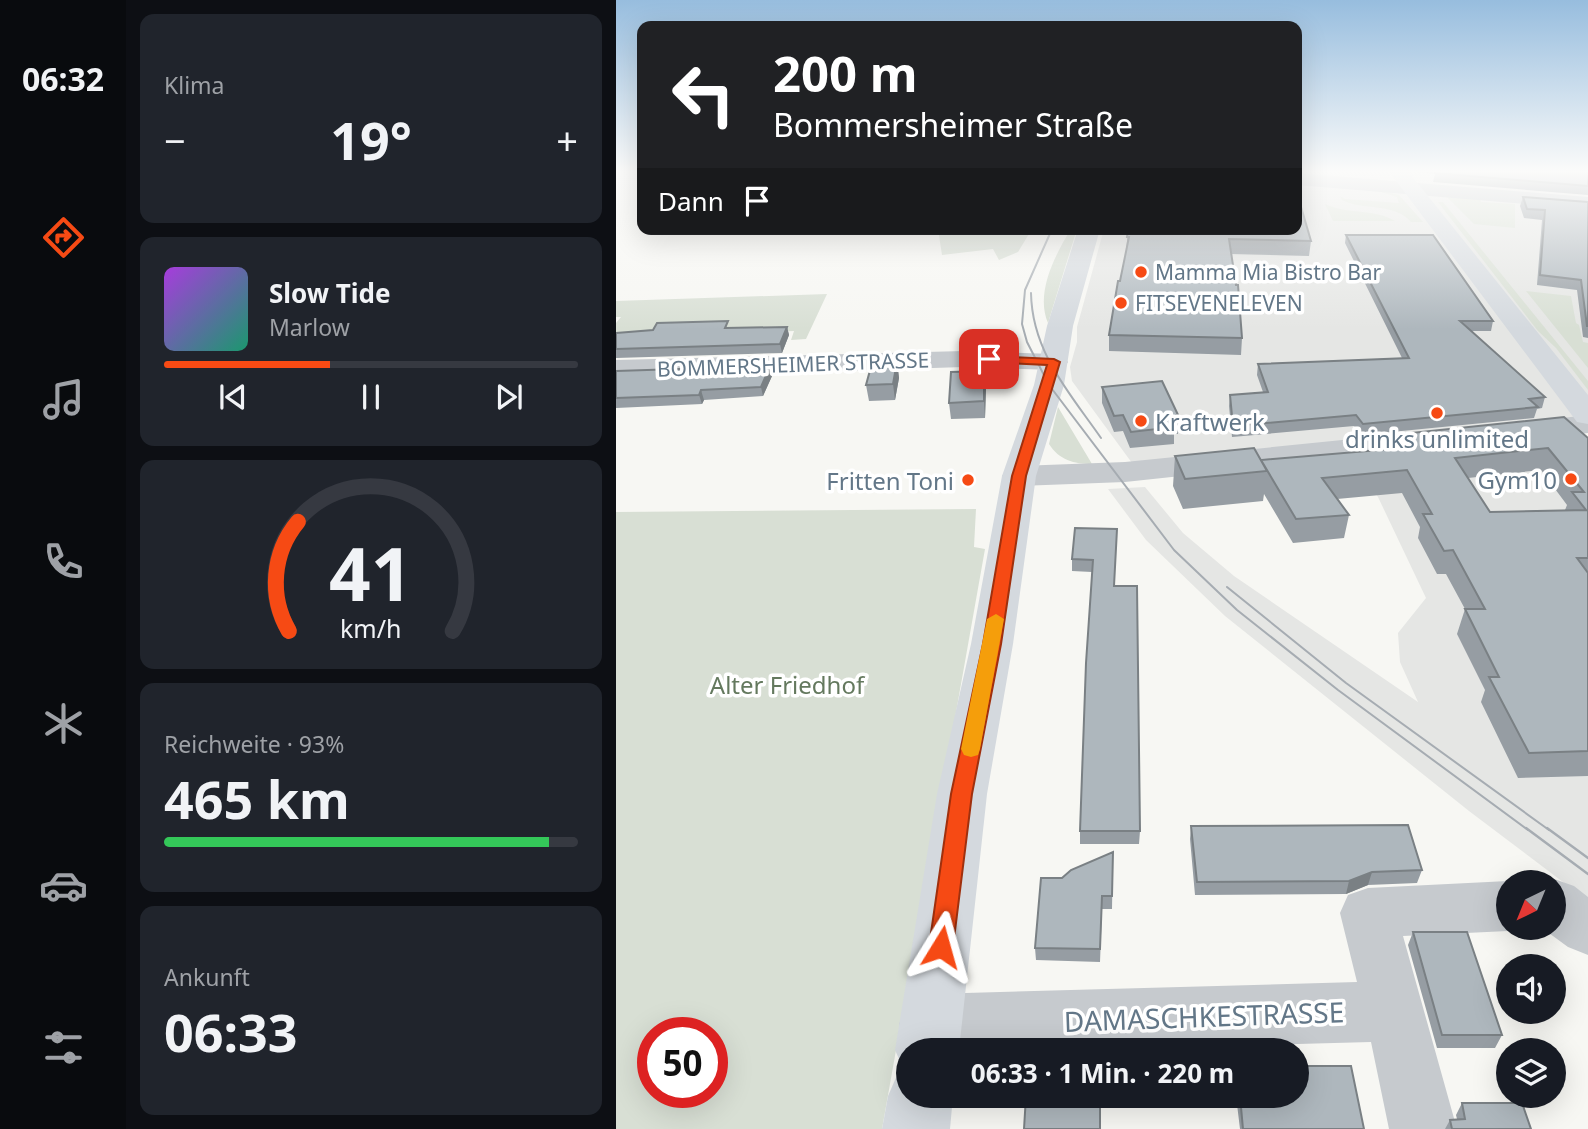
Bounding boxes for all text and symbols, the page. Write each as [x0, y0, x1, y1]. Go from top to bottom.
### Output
text: 200 m [773, 40, 918, 106]
icon: left [658, 49, 749, 140]
text: 06:32 [22, 57, 104, 100]
text: Klima [164, 69, 225, 101]
text: Bommersheimer Straße [773, 103, 1133, 146]
text: 19° [330, 104, 412, 175]
text: − [164, 114, 186, 166]
text: + [556, 114, 578, 166]
icon: arrive [738, 182, 776, 220]
text: Dann [658, 183, 724, 219]
icon: directions [39, 213, 88, 262]
place label: Mamma Mia Bistro Bar [1155, 258, 1382, 286]
marker: Mamma Mia Bistro Bar [1133, 264, 1149, 280]
text: Slow Tide [269, 275, 391, 311]
place label: FITSEVENELEVEN [1135, 289, 1303, 317]
marker: FITSEVENELEVEN [1113, 295, 1129, 311]
text: Marlow [269, 311, 350, 343]
pin [959, 329, 1019, 389]
icon: arrive [970, 340, 1008, 378]
street label: BOMMERSHEIMER STRASSE [656, 345, 930, 383]
icon: music [39, 375, 88, 424]
icon: previous [214, 378, 252, 416]
icon: pause [352, 378, 390, 416]
icon: next [490, 378, 528, 416]
place label: Kraftwerk [1155, 405, 1265, 438]
marker: drinks unlimited [1429, 405, 1445, 421]
marker: Kraftwerk [1133, 413, 1149, 429]
place label: drinks unlimited [1345, 422, 1529, 455]
place label: Gym10 [1477, 463, 1557, 496]
place label: Fritten Toni [826, 464, 954, 497]
marker: Gym10 [1563, 471, 1579, 487]
marker: Fritten Toni [960, 472, 976, 488]
text: 41 [329, 523, 413, 622]
icon: phone [39, 537, 88, 586]
text: km/h [340, 610, 402, 644]
park label: Alter Friedhof [710, 668, 866, 701]
icon: climate [39, 699, 88, 748]
text: Reichweite · 93% [164, 728, 344, 760]
text: 465 km [164, 763, 350, 834]
icon: car [39, 861, 88, 910]
north arrow [1496, 870, 1566, 940]
map controls [1496, 870, 1566, 1108]
position arrow [904, 910, 978, 984]
button: sound [1496, 954, 1566, 1024]
text: Ankunft [164, 961, 250, 993]
street label: DAMASCHKESTRASSE [1063, 992, 1345, 1040]
text: 06:33 [164, 996, 298, 1067]
speed limit sign: 50 [637, 1017, 728, 1108]
icon: filters [39, 1023, 88, 1072]
button: layers [1496, 1038, 1566, 1108]
text: 06:33 · 1 Min. · 220 m [971, 1055, 1234, 1091]

